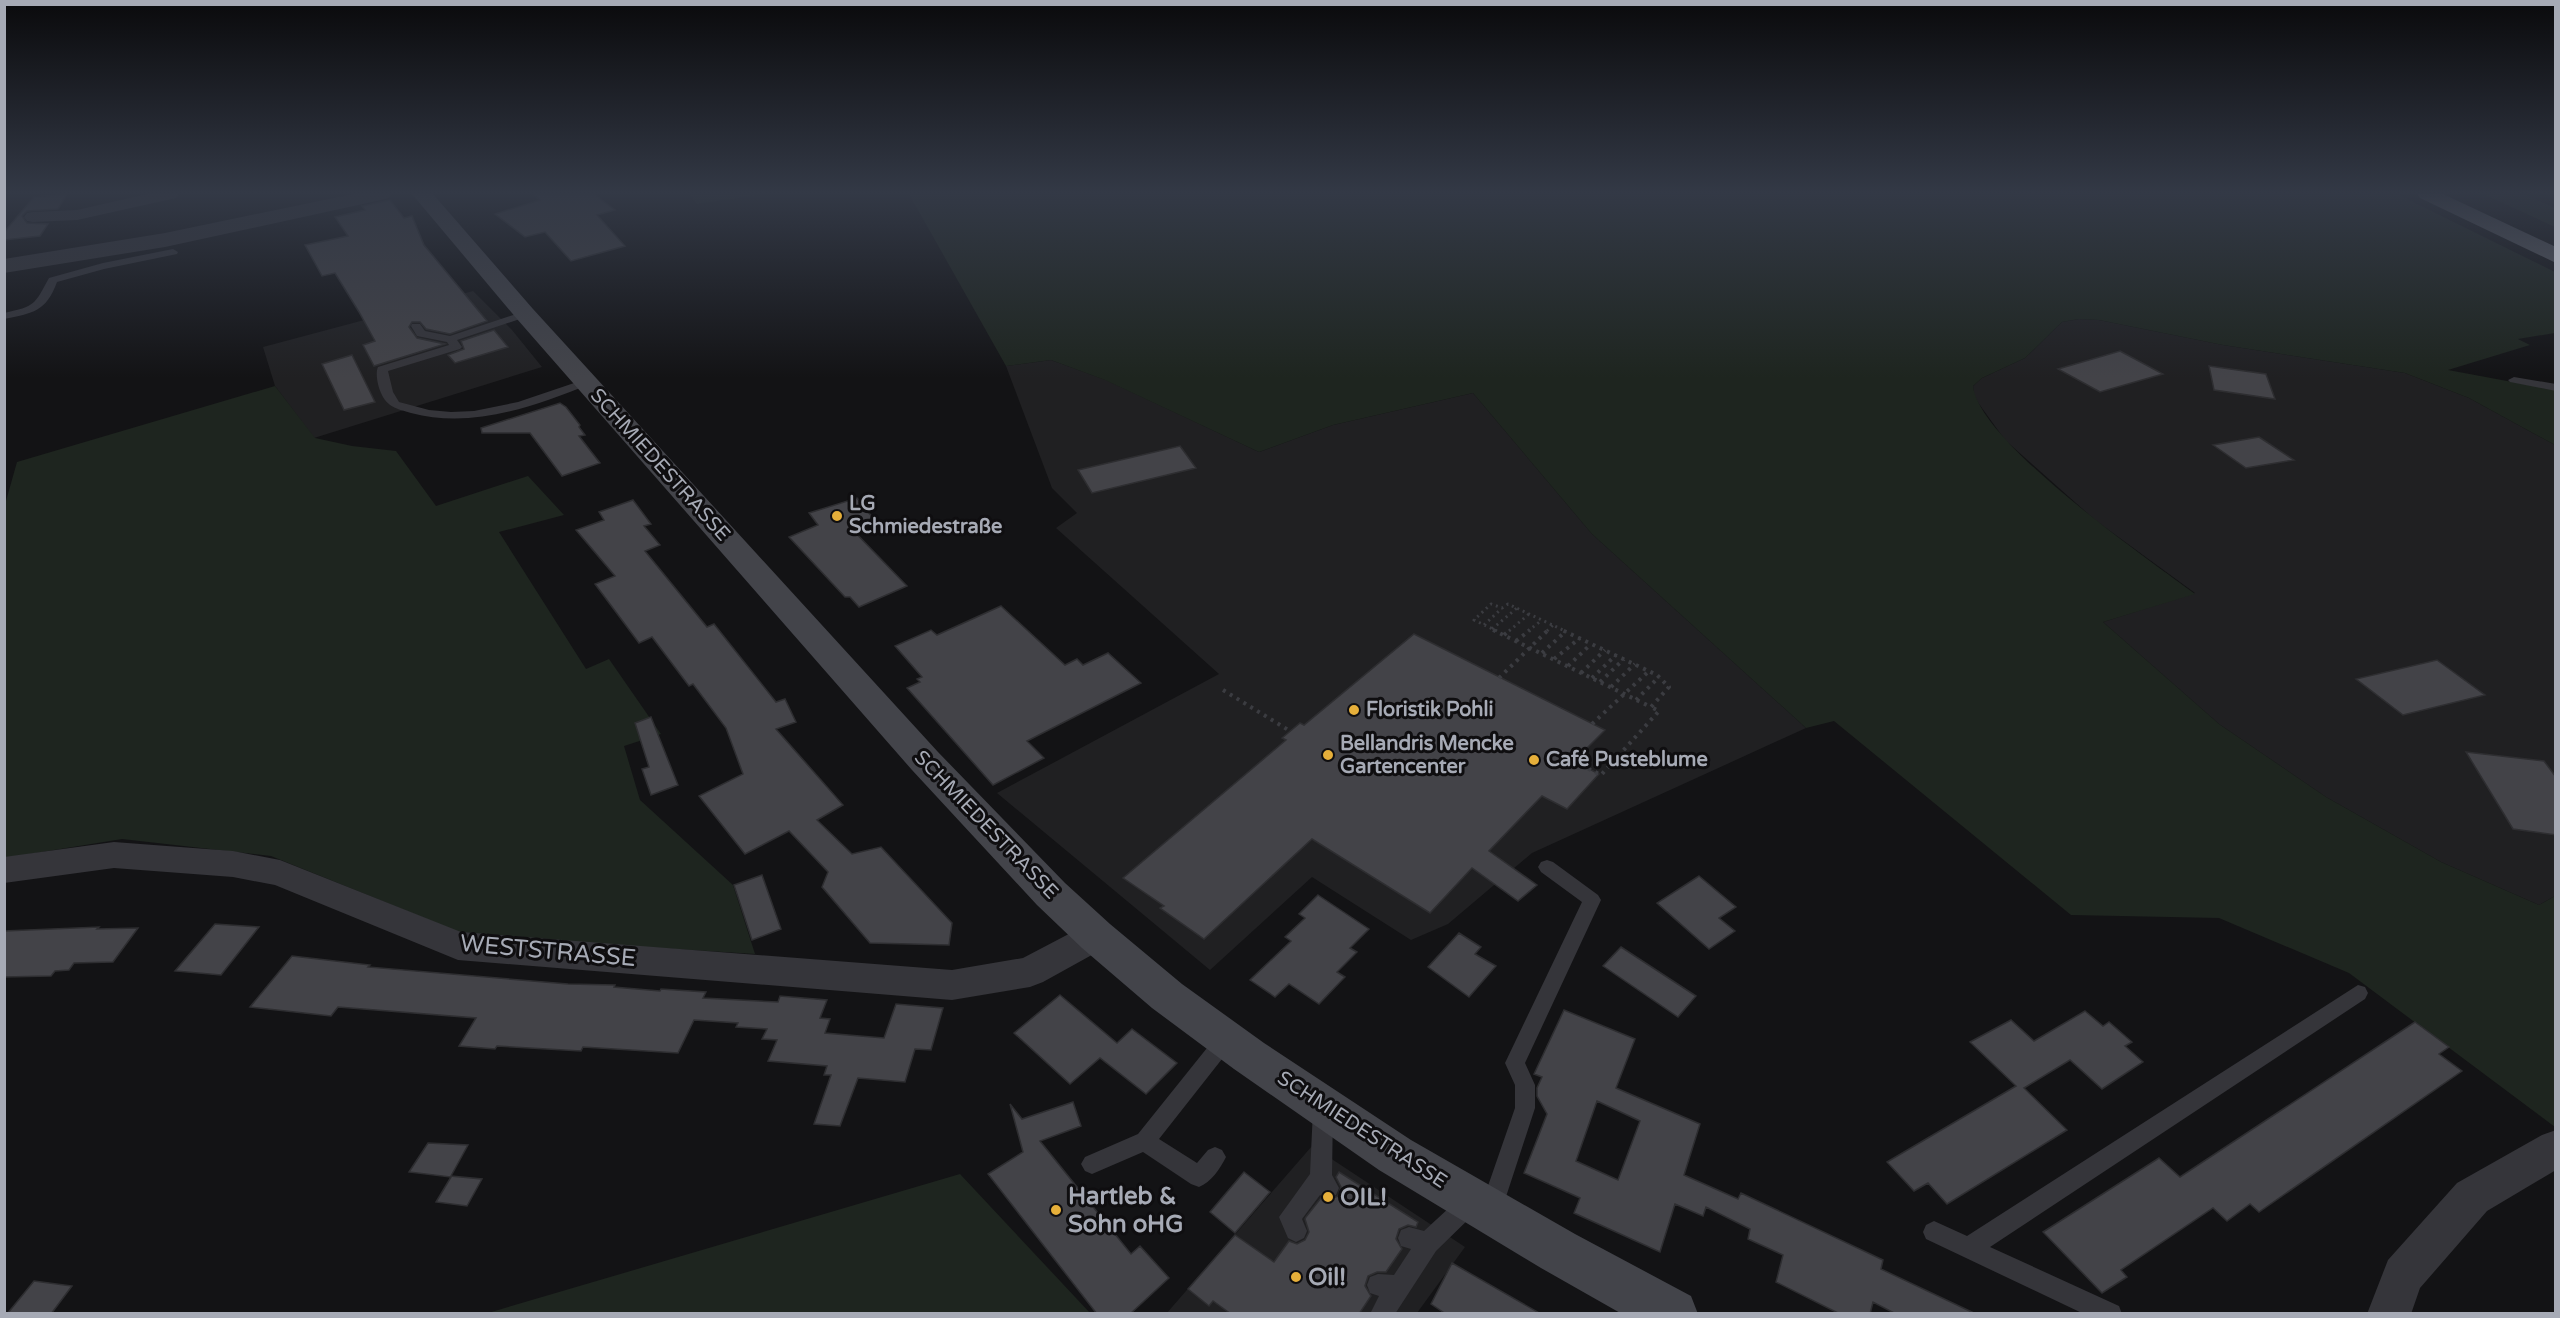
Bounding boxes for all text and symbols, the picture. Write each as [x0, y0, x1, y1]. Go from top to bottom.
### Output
street label: SCHMIEDESTRASSE [585, 384, 735, 546]
place label: LG Schmiedestraße [849, 492, 1002, 539]
marker: LG Schmiedestraße [830, 509, 844, 523]
place label: Floristik Pohli [1366, 698, 1494, 722]
marker: Floristik Pohli [1347, 703, 1361, 717]
place label: Bellandris Mencke Gartencenter [1340, 732, 1514, 779]
street label: SCHMIEDESTRASSE [909, 746, 1063, 904]
marker: Bellandris Mencke Gartencenter [1321, 748, 1335, 762]
place label: Café Pusteblume [1546, 748, 1708, 772]
marker: Café Pusteblume [1527, 753, 1541, 767]
street label: WESTSTRASSE [459, 929, 637, 973]
street label: SCHMIEDESTRASSE [1273, 1066, 1451, 1194]
place label: Hartleb & Sohn oHG [1068, 1182, 1183, 1239]
place label: OIL! [1340, 1183, 1387, 1212]
marker: OIL! [1321, 1190, 1335, 1204]
marker: Hartleb & Sohn oHG [1049, 1203, 1063, 1217]
place label: Oil! [1308, 1263, 1346, 1292]
marker: Oil! [1289, 1270, 1303, 1284]

